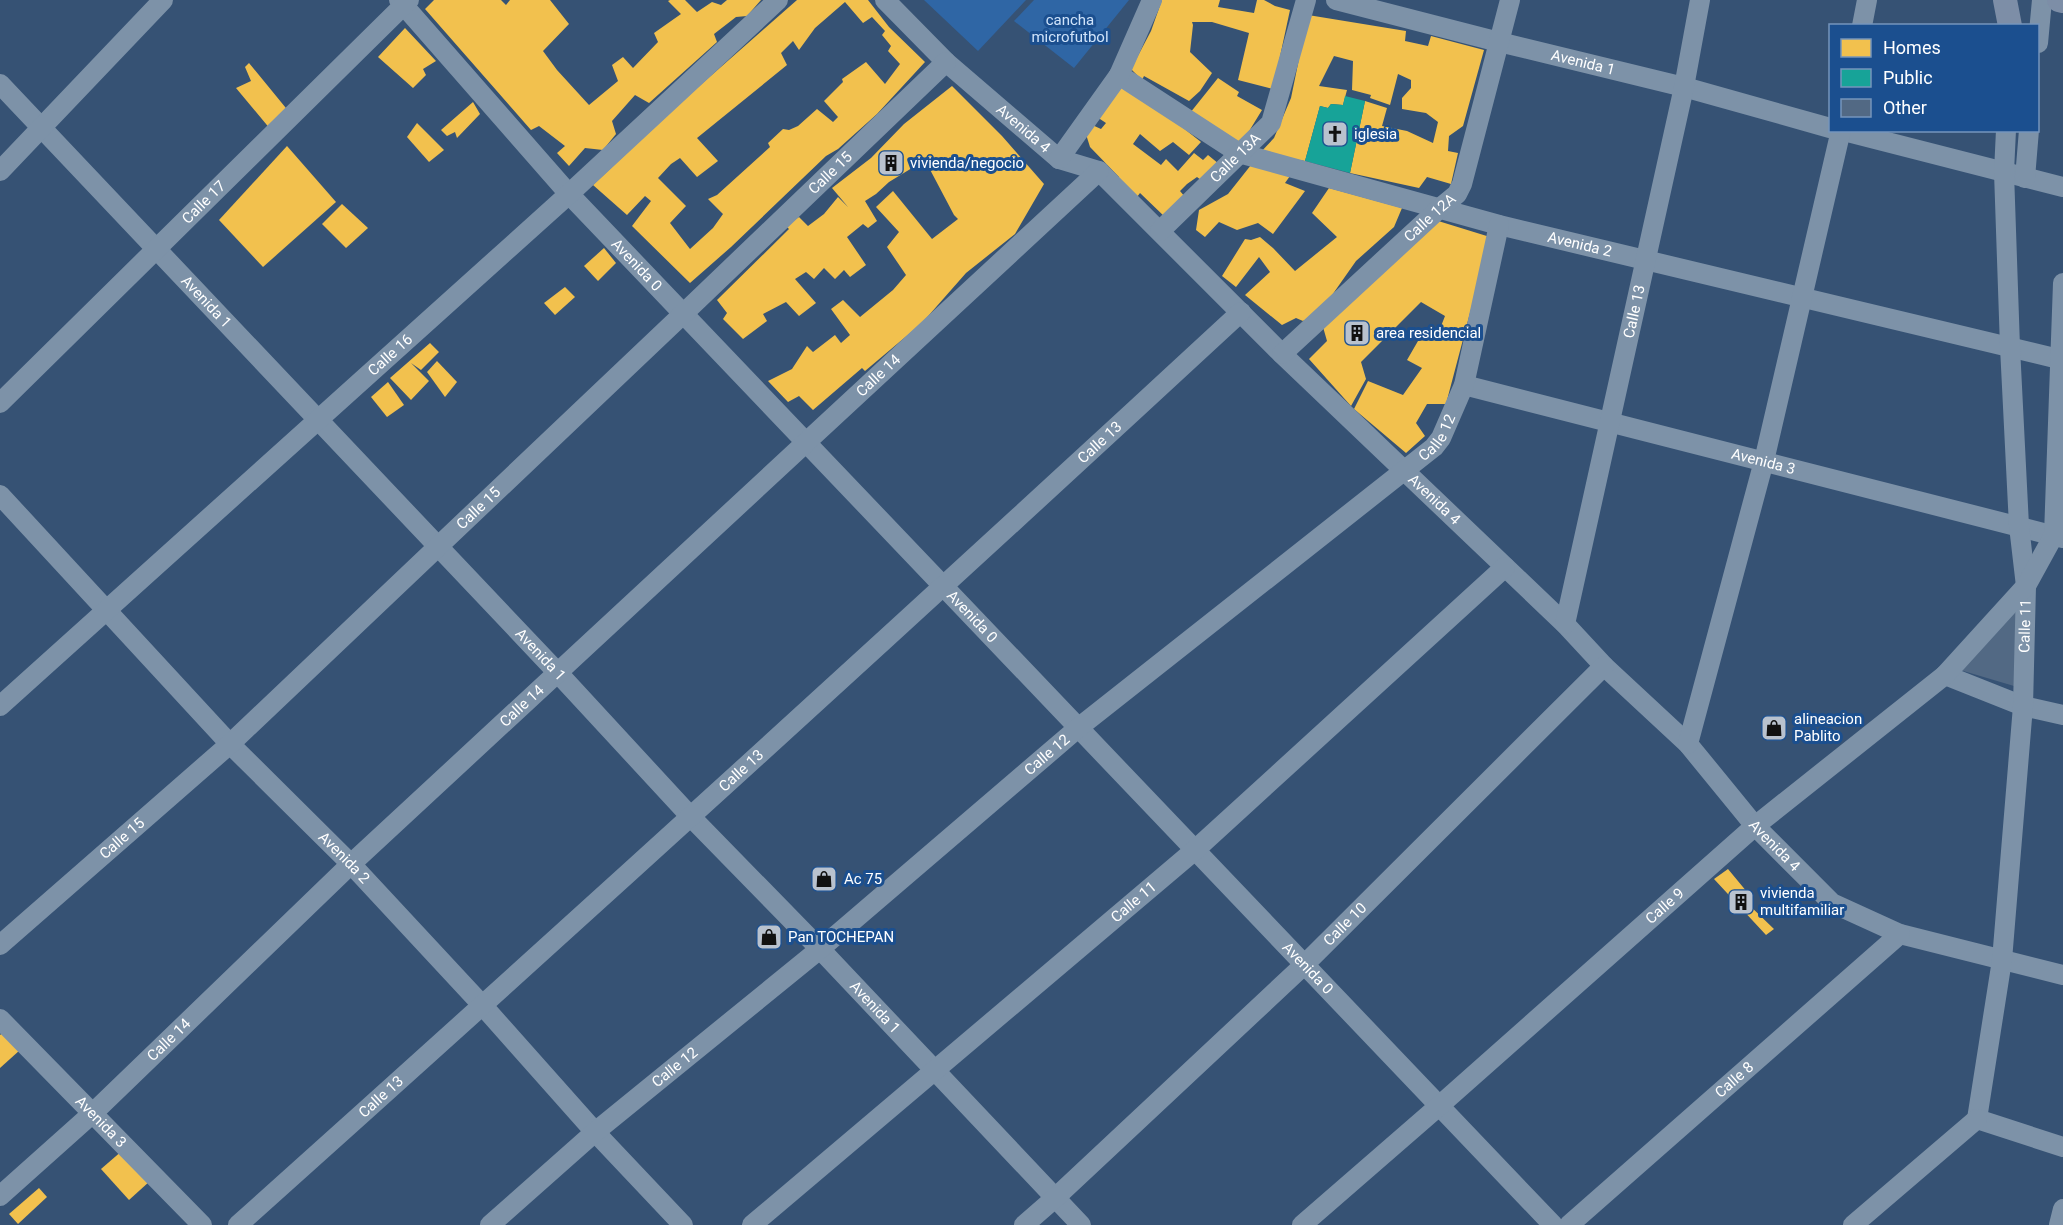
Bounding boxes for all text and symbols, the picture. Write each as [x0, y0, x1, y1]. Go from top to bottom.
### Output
park label: cancha microfutbol [1031, 11, 1109, 46]
legend [1829, 24, 2039, 132]
text: Homes [1883, 37, 1941, 58]
street label: Avenida 1 [1549, 46, 1617, 79]
text: Public [1883, 67, 1933, 88]
text: Other [1883, 97, 1927, 118]
street label: Avenida 4 [993, 100, 1054, 157]
church icon: iglesia [1320, 119, 1350, 149]
place label: iglesia [1354, 125, 1397, 143]
street label: Calle 13A [1206, 129, 1264, 186]
street label: Calle 15 [805, 148, 856, 198]
building icon: vivienda/negocio [876, 148, 906, 178]
place label: vivienda/negocio [910, 154, 1024, 172]
street label: Calle 17 [178, 177, 229, 228]
street label: Calle 12A [1400, 190, 1460, 246]
street label: Avenida 2 [1546, 228, 1614, 261]
street label: Avenida 0 [608, 235, 666, 295]
street label: Avenida 1 [177, 272, 235, 332]
street label: Calle 13 [1620, 283, 1649, 340]
building icon: area residencial [1342, 318, 1372, 348]
place label: area residencial [1376, 324, 1481, 342]
street label: Calle 16 [364, 330, 416, 380]
street label: Calle 14 [852, 350, 905, 400]
street label: Calle 12 [1415, 412, 1459, 465]
street label: Calle 13 [1074, 418, 1126, 467]
street label: Avenida 3 [1730, 445, 1797, 478]
street label: Avenida 4 [1404, 470, 1465, 529]
street label: Calle 15 [453, 483, 504, 533]
street label: Avenida 0 [943, 587, 1001, 646]
street label: Calle 11 [2015, 599, 2035, 653]
street label: Avenida 1 [512, 625, 570, 684]
street label: Calle 14 [496, 681, 548, 731]
place label: alineacion Pablito [1794, 710, 1862, 745]
shop icon: alineacion Pablito [1759, 713, 1789, 743]
street label: Calle 12 [1021, 730, 1073, 779]
street label: Calle 13 [715, 746, 767, 795]
street label: Calle 15 [96, 814, 148, 863]
street label: Avenida 4 [1745, 816, 1804, 875]
street label: Avenida 2 [315, 828, 373, 887]
shop icon: Ac 75 [809, 864, 839, 894]
place label: Ac 75 [844, 870, 882, 888]
street label: Calle 11 [1107, 878, 1160, 926]
street label: Calle 9 [1642, 884, 1688, 928]
place label: vivienda multifamiliar [1760, 884, 1844, 919]
building icon: vivienda multifamiliar [1726, 887, 1756, 917]
street label: Calle 10 [1320, 899, 1370, 950]
shop icon: Pan TOCHEPAN [754, 922, 784, 952]
place label: Pan TOCHEPAN [788, 928, 894, 946]
street label: Avenida 0 [1279, 938, 1337, 998]
street label: Avenida 1 [846, 977, 904, 1037]
street label: Calle 14 [143, 1014, 195, 1065]
street label: Calle 12 [648, 1043, 701, 1091]
street label: Calle 8 [1711, 1058, 1757, 1101]
street label: Calle 13 [355, 1072, 407, 1121]
street label: Avenida 3 [72, 1092, 130, 1151]

